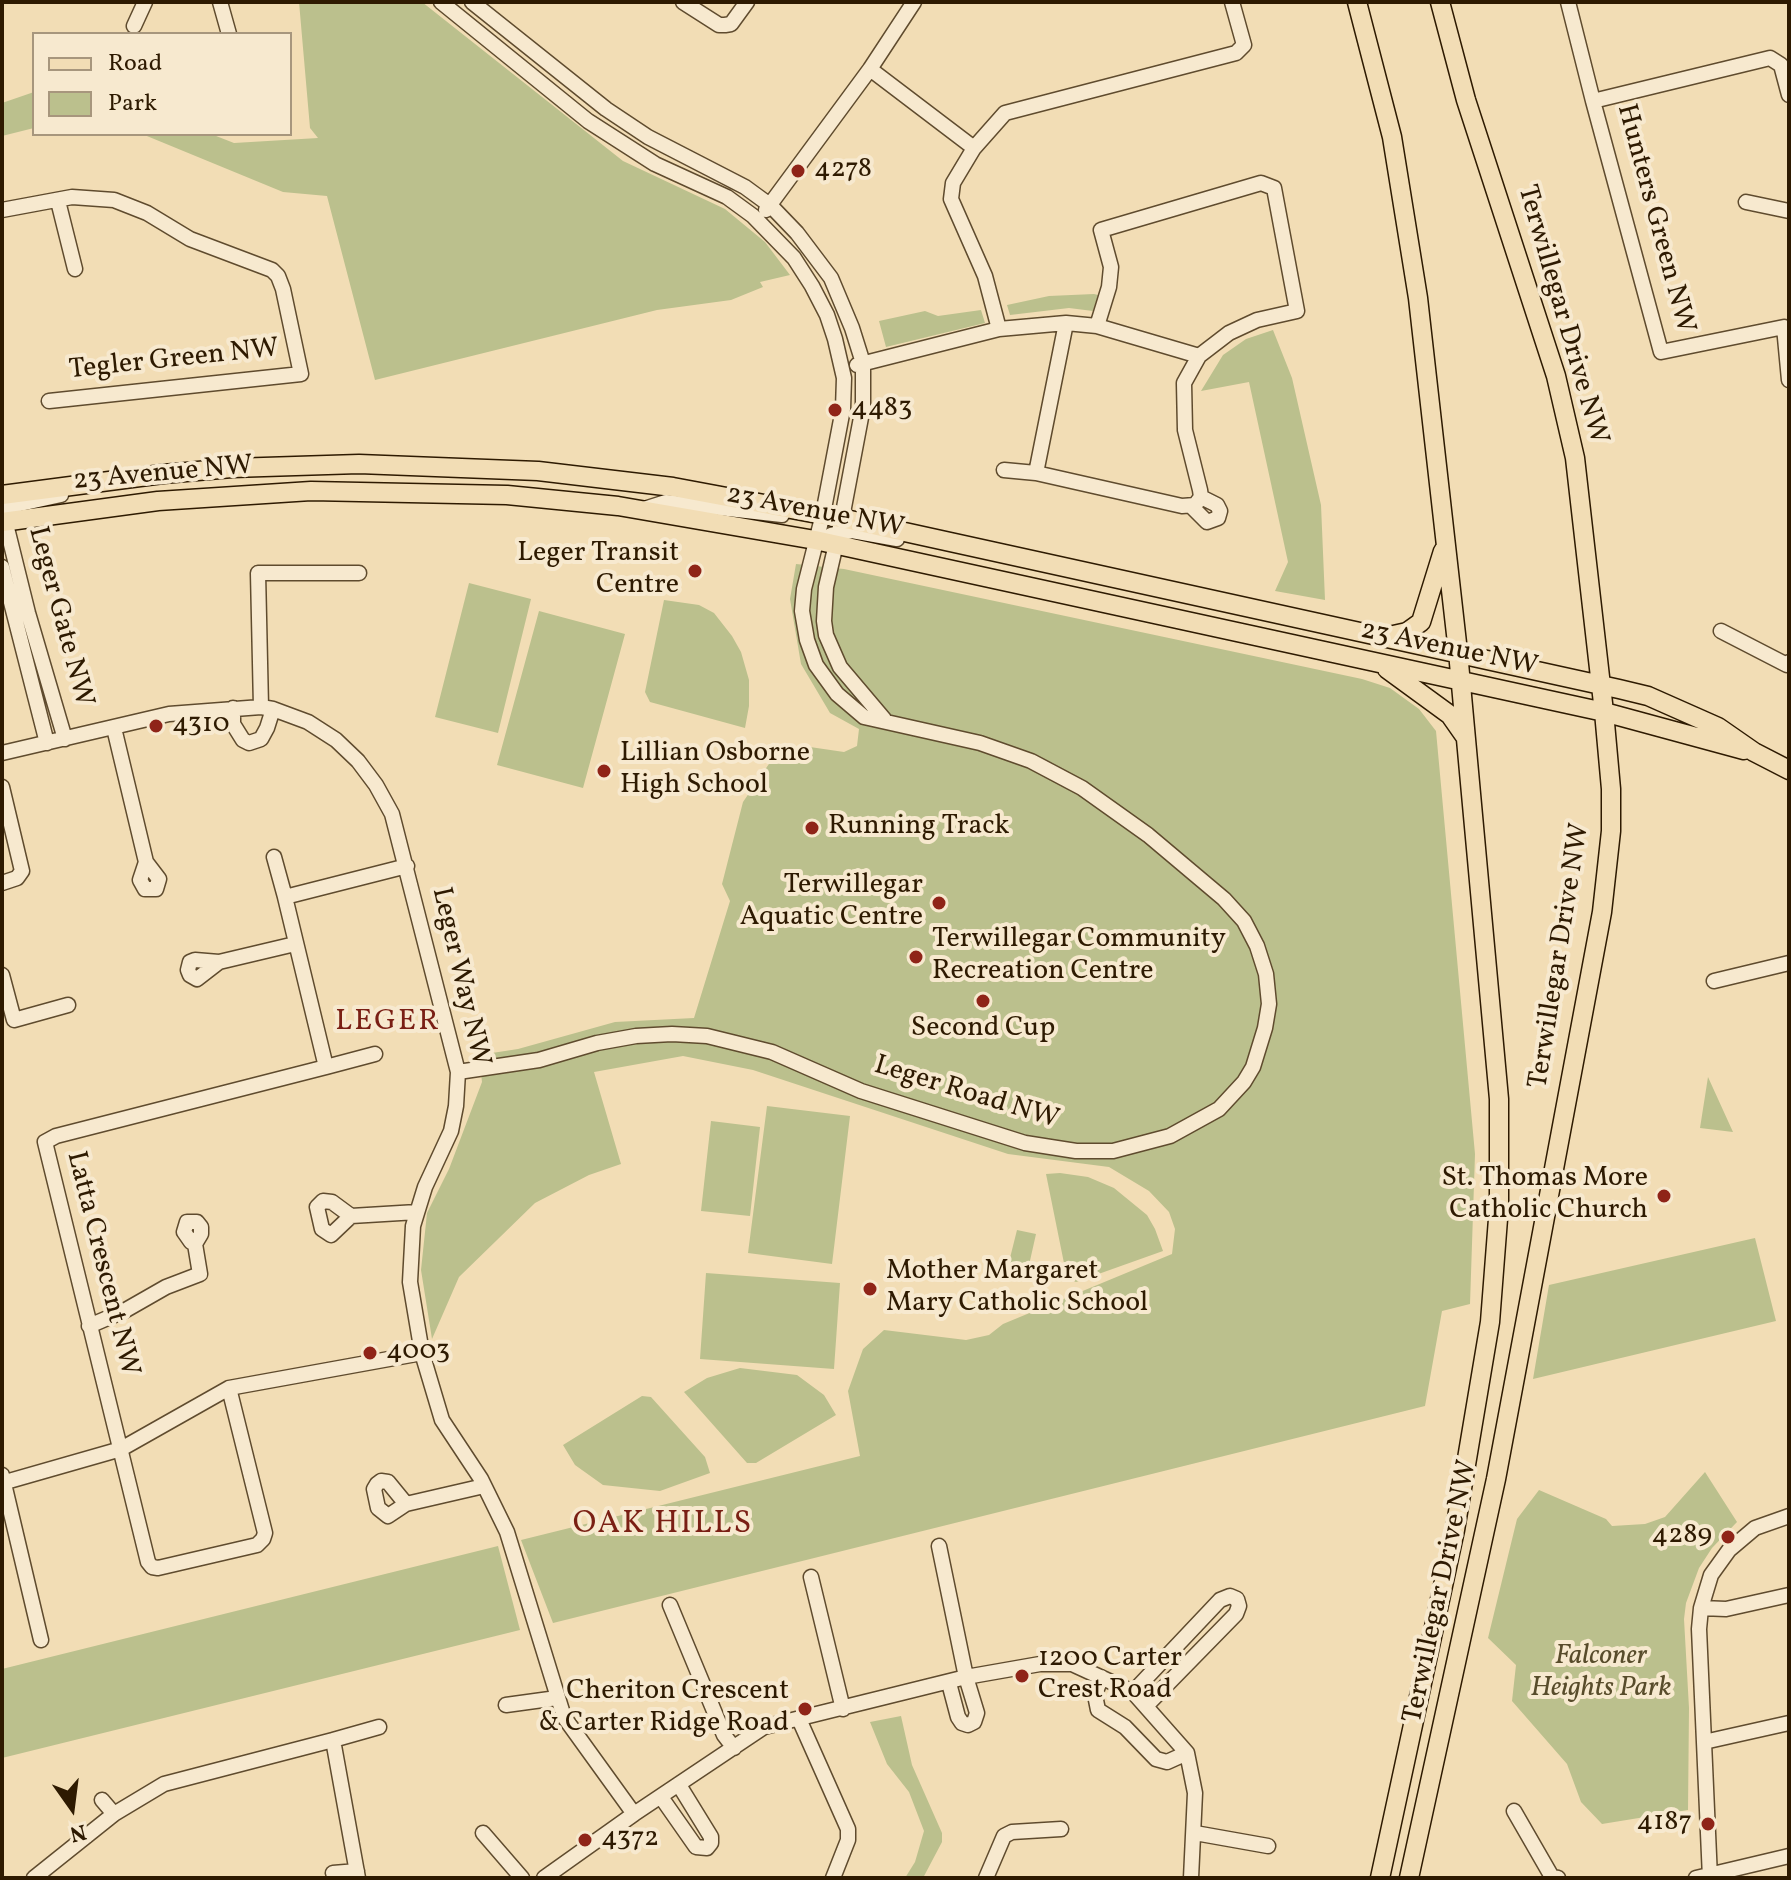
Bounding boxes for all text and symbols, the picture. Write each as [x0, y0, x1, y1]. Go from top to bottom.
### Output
legend [32, 32, 292, 136]
text: Road [108, 47, 162, 81]
text: Park [108, 87, 157, 121]
street label: Hunters Green NW [1607, 101, 1701, 337]
place label: 4278 [814, 154, 872, 188]
marker: 4278 [789, 162, 807, 180]
street label: Terwillegar Drive NW [1508, 182, 1614, 448]
street label: Tegler Green NW [67, 333, 281, 389]
place label: 4483 [851, 393, 912, 427]
marker: 4483 [826, 401, 844, 419]
street label: 23 Avenue NW [72, 450, 254, 500]
street label: 23 Avenue NW [723, 479, 907, 547]
street label: Leger Gate NW [19, 523, 99, 711]
place label: Leger Transit Centre [517, 538, 679, 604]
marker: Leger Transit Centre [686, 562, 704, 580]
street label: 23 Avenue NW [1357, 615, 1541, 685]
place label: 4310 [172, 709, 230, 743]
marker: 4310 [147, 717, 165, 735]
place label: Lillian Osborne High School [620, 738, 810, 804]
marker: Lillian Osborne High School [595, 762, 613, 780]
place label: Running Track [828, 811, 1009, 845]
marker: Running Track [803, 819, 821, 837]
street label: Terwillegar Drive NW [1523, 821, 1599, 1091]
place label: Terwillegar Aquatic Centre [740, 870, 923, 936]
street label: Leger Way NW [422, 884, 496, 1070]
marker: Terwillegar Aquatic Centre [930, 894, 948, 912]
place label: Terwillegar Community Recreation Centre [932, 924, 1226, 990]
marker: Terwillegar Community Recreation Centre [907, 948, 925, 966]
marker: Second Cup [974, 992, 992, 1010]
district label: LEGER [335, 1005, 441, 1041]
place label: Second Cup [911, 1013, 1055, 1047]
street label: Leger Road NW [869, 1050, 1063, 1138]
street label: Latta Crescent NW [57, 1148, 145, 1380]
place label: St. Thomas More Catholic Church [1441, 1163, 1648, 1229]
marker: St. Thomas More Catholic Church [1655, 1187, 1673, 1205]
place label: Mother Margaret Mary Catholic School [886, 1256, 1148, 1322]
marker: Mother Margaret Mary Catholic School [861, 1280, 879, 1298]
place label: 4003 [386, 1336, 450, 1370]
marker: 4003 [361, 1344, 379, 1362]
street label: Terwillegar Drive NW [1398, 1457, 1486, 1727]
district label: OAK HILLS [573, 1507, 753, 1545]
place label: 4289 [1651, 1520, 1712, 1554]
marker: 4289 [1719, 1528, 1737, 1546]
park label: Falconer Heights Park [1530, 1641, 1672, 1707]
place label: 1200 Carter Crest Road [1038, 1643, 1182, 1709]
marker: 1200 Carter Crest Road [1013, 1667, 1031, 1685]
place label: Cheriton Crescent & Carter Ridge Road [539, 1676, 789, 1742]
marker: Cheriton Crescent & Carter Ridge Road [796, 1700, 814, 1718]
north arrow [32, 1768, 112, 1848]
place label: 4187 [1637, 1807, 1692, 1841]
text: N [66, 1815, 89, 1849]
marker: 4187 [1699, 1815, 1717, 1833]
place label: 4372 [601, 1823, 659, 1857]
marker: 4372 [576, 1831, 594, 1849]

